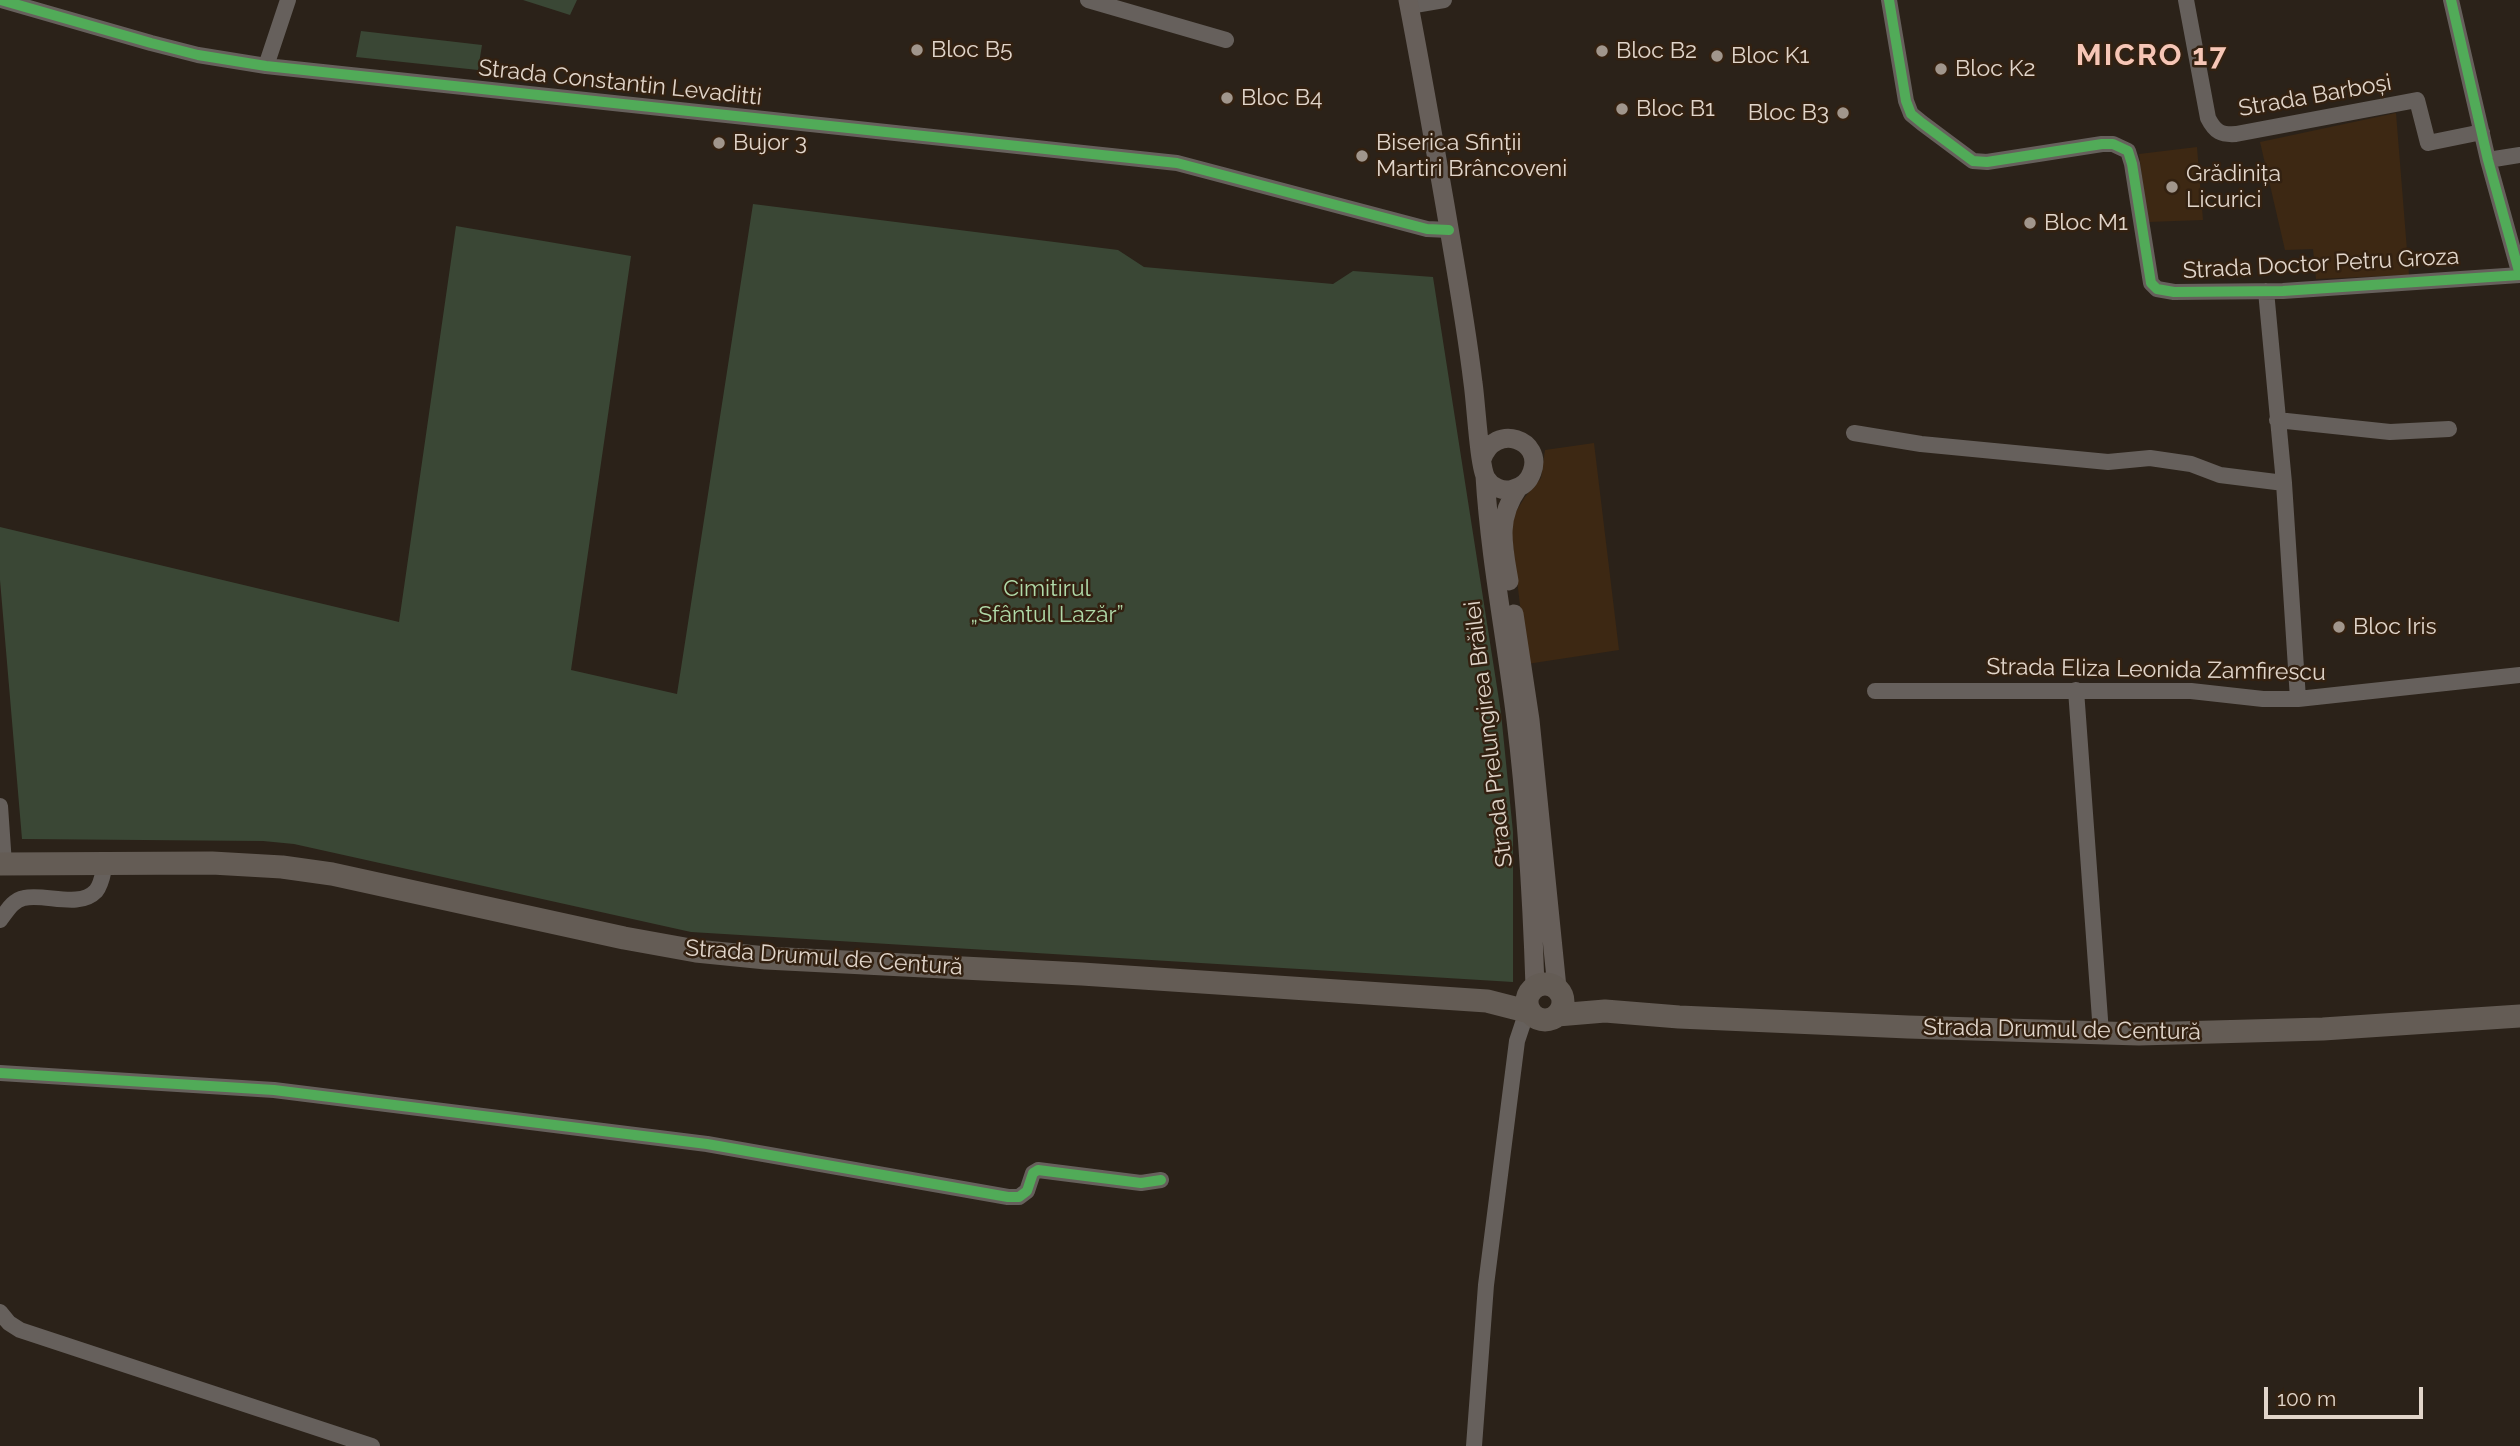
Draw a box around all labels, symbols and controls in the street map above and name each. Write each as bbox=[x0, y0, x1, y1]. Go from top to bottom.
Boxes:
place label: Bloc B5 bbox=[931, 36, 1013, 64]
place label: Bloc B2 bbox=[1616, 37, 1697, 65]
district label: MICRO 17 bbox=[2077, 38, 2227, 74]
marker: Bloc B5 bbox=[909, 42, 925, 58]
place label: Bloc K1 bbox=[1731, 42, 1809, 70]
marker: Bloc B2 bbox=[1594, 43, 1610, 59]
marker: Bloc K1 bbox=[1709, 48, 1725, 64]
street label: Strada Constantin Levaditti bbox=[477, 54, 763, 112]
place label: Bloc K2 bbox=[1955, 55, 2036, 83]
marker: Bloc K2 bbox=[1933, 61, 1949, 77]
street label: Strada Barboși bbox=[2236, 69, 2394, 123]
place label: Bloc B4 bbox=[1241, 84, 1323, 112]
marker: Bloc B4 bbox=[1219, 90, 1235, 106]
place label: Bloc B1 bbox=[1636, 95, 1715, 123]
place label: Bloc B3 bbox=[1748, 99, 1829, 127]
marker: Bloc B1 bbox=[1614, 101, 1630, 117]
marker: Bloc B3 bbox=[1835, 105, 1851, 121]
place label: Bujor 3 bbox=[733, 129, 807, 157]
place label: Biserica Sfinții Martiri Brâncoveni bbox=[1376, 129, 1567, 183]
marker: Bujor 3 bbox=[711, 135, 727, 151]
marker: Biserica Sfinții Martiri Brâncoveni bbox=[1354, 148, 1370, 164]
place label: Grădinița Licurici bbox=[2186, 160, 2281, 214]
marker: Grădinița Licurici bbox=[2164, 179, 2180, 195]
place label: Bloc M1 bbox=[2044, 209, 2128, 237]
marker: Bloc M1 bbox=[2022, 215, 2038, 231]
street label: Strada Doctor Petru Groza bbox=[2182, 243, 2460, 285]
park label: Cimitirul „Sfântul Lazăr” bbox=[970, 575, 1124, 629]
street label: Strada Prelungirea Brăilei bbox=[1459, 599, 1519, 869]
place label: Bloc Iris bbox=[2353, 613, 2437, 641]
marker: Bloc Iris bbox=[2331, 619, 2347, 635]
street label: Strada Eliza Leonida Zamfirescu bbox=[1986, 653, 2326, 687]
street label: Strada Drumul de Centură bbox=[684, 935, 964, 981]
street label: Strada Drumul de Centură bbox=[1923, 1014, 2201, 1046]
scale bar bbox=[2268, 1372, 2427, 1416]
text: 100 m bbox=[2277, 1386, 2336, 1411]

